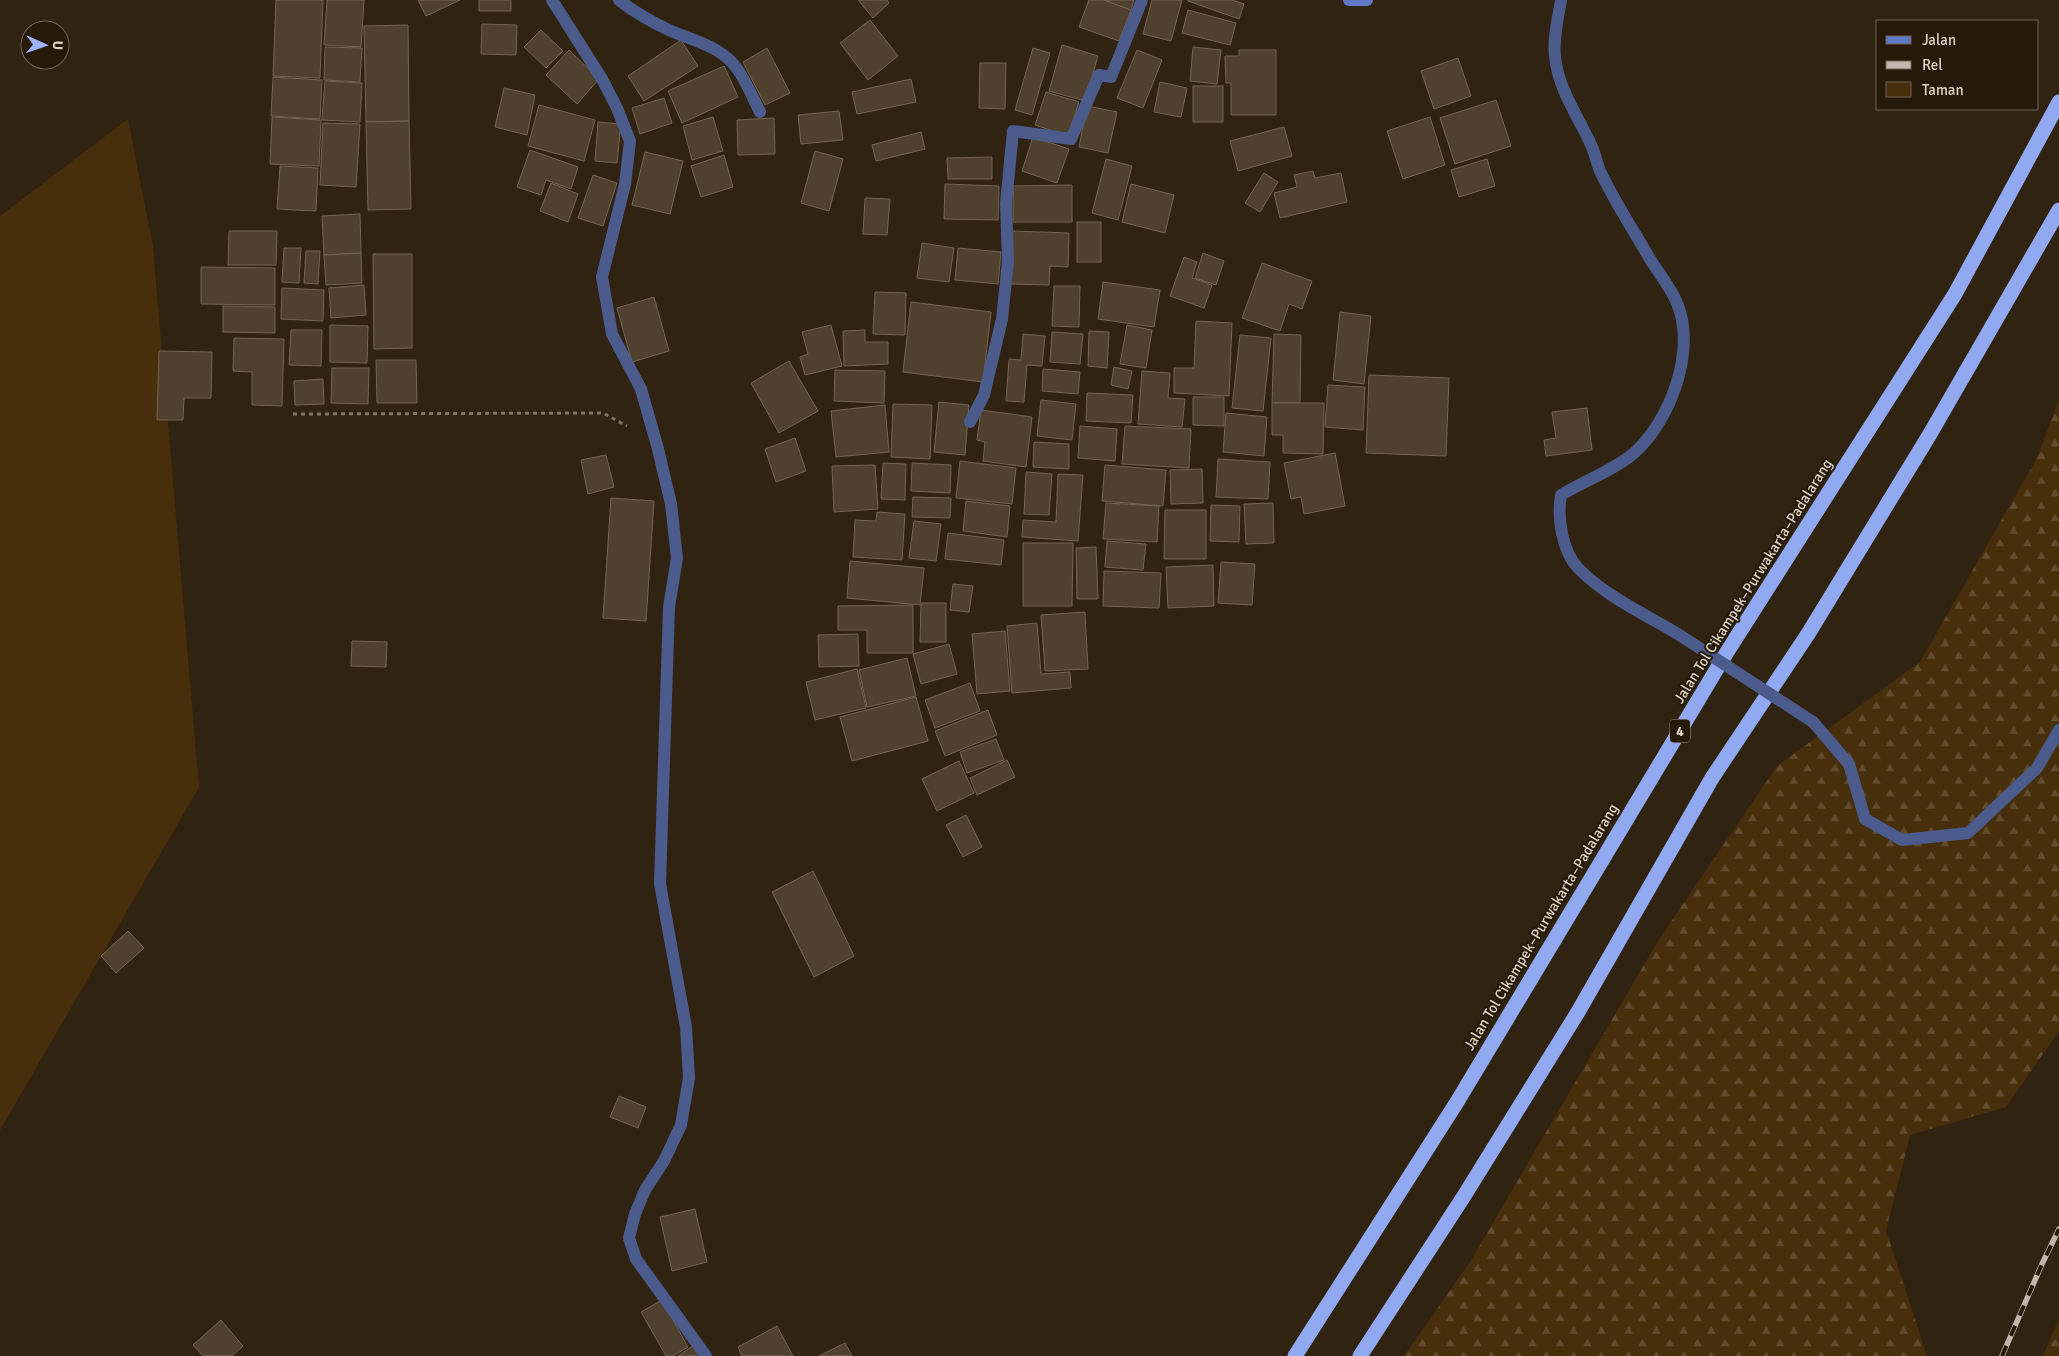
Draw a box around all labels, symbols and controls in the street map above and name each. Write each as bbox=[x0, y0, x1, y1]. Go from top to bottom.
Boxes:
north arrow bbox=[20, 20, 70, 70]
legend bbox=[1876, 20, 2039, 110]
text: Jalan bbox=[1922, 31, 1956, 49]
text: U bbox=[49, 40, 66, 50]
text: Rel bbox=[1922, 56, 1943, 74]
text: Taman bbox=[1922, 81, 1964, 99]
street label: Jalan Tol Cikampek–Purwakarta–Padalarang bbox=[1670, 455, 1836, 707]
road number: 4 bbox=[1670, 719, 1690, 742]
street label: Jalan Tol Cikampek–Purwakarta–Padalarang bbox=[1460, 800, 1622, 1054]

